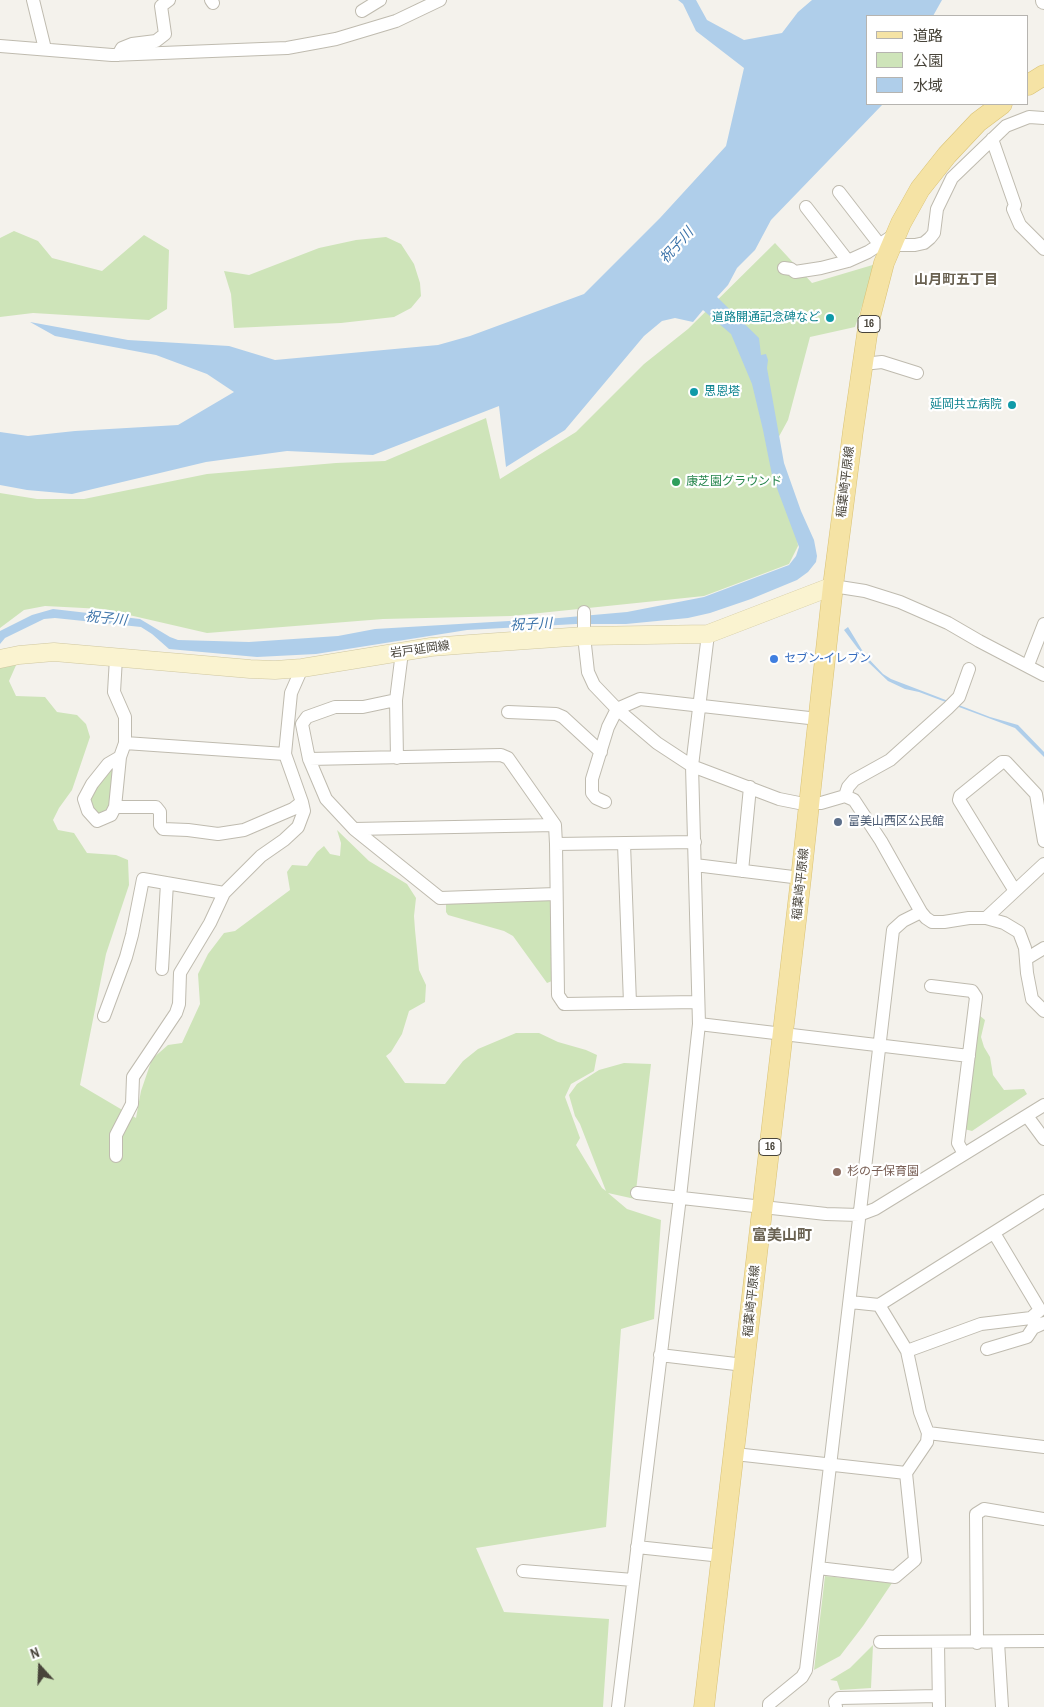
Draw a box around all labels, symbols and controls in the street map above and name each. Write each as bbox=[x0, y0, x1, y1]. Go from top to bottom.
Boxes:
legend bbox=[866, 15, 1029, 105]
text: 道路 bbox=[913, 25, 943, 46]
text: 公園 bbox=[913, 50, 943, 71]
text: 水域 bbox=[913, 75, 943, 96]
water label: 祝子川 bbox=[657, 225, 697, 267]
district label: 山月町五丁目 bbox=[914, 272, 998, 288]
place label: 道路開通記念碑など bbox=[712, 311, 820, 325]
marker: 道路開通記念碑など bbox=[824, 312, 836, 324]
road number: 16 bbox=[858, 316, 880, 332]
place label: 思恩塔 bbox=[704, 385, 740, 399]
marker: 思恩塔 bbox=[688, 386, 700, 398]
place label: 延岡共立病院 bbox=[930, 398, 1002, 412]
marker: 延岡共立病院 bbox=[1006, 399, 1018, 411]
street label: 稲葉崎平原線 bbox=[834, 445, 858, 519]
place label: 康芝園グラウンド bbox=[686, 475, 782, 489]
marker: 康芝園グラウンド bbox=[670, 476, 682, 488]
water label: 祝子川 bbox=[84, 608, 128, 630]
water label: 祝子川 bbox=[510, 616, 552, 634]
street label: 岩戸延岡線 bbox=[389, 639, 451, 661]
place label: セブン-イレブン bbox=[784, 652, 871, 666]
marker: セブン-イレブン bbox=[768, 653, 780, 665]
place label: 富美山西区公民館 bbox=[848, 815, 944, 829]
marker: 富美山西区公民館 bbox=[832, 816, 844, 828]
street label: 稲葉崎平原線 bbox=[790, 847, 812, 921]
road number: 16 bbox=[759, 1138, 781, 1156]
place label: 杉の子保育園 bbox=[847, 1165, 919, 1179]
marker: 杉の子保育園 bbox=[831, 1166, 843, 1178]
district label: 富美山町 bbox=[752, 1227, 812, 1245]
street label: 稲葉崎平原線 bbox=[741, 1264, 763, 1338]
north arrow bbox=[15, 1642, 65, 1692]
text: N bbox=[28, 1643, 42, 1663]

